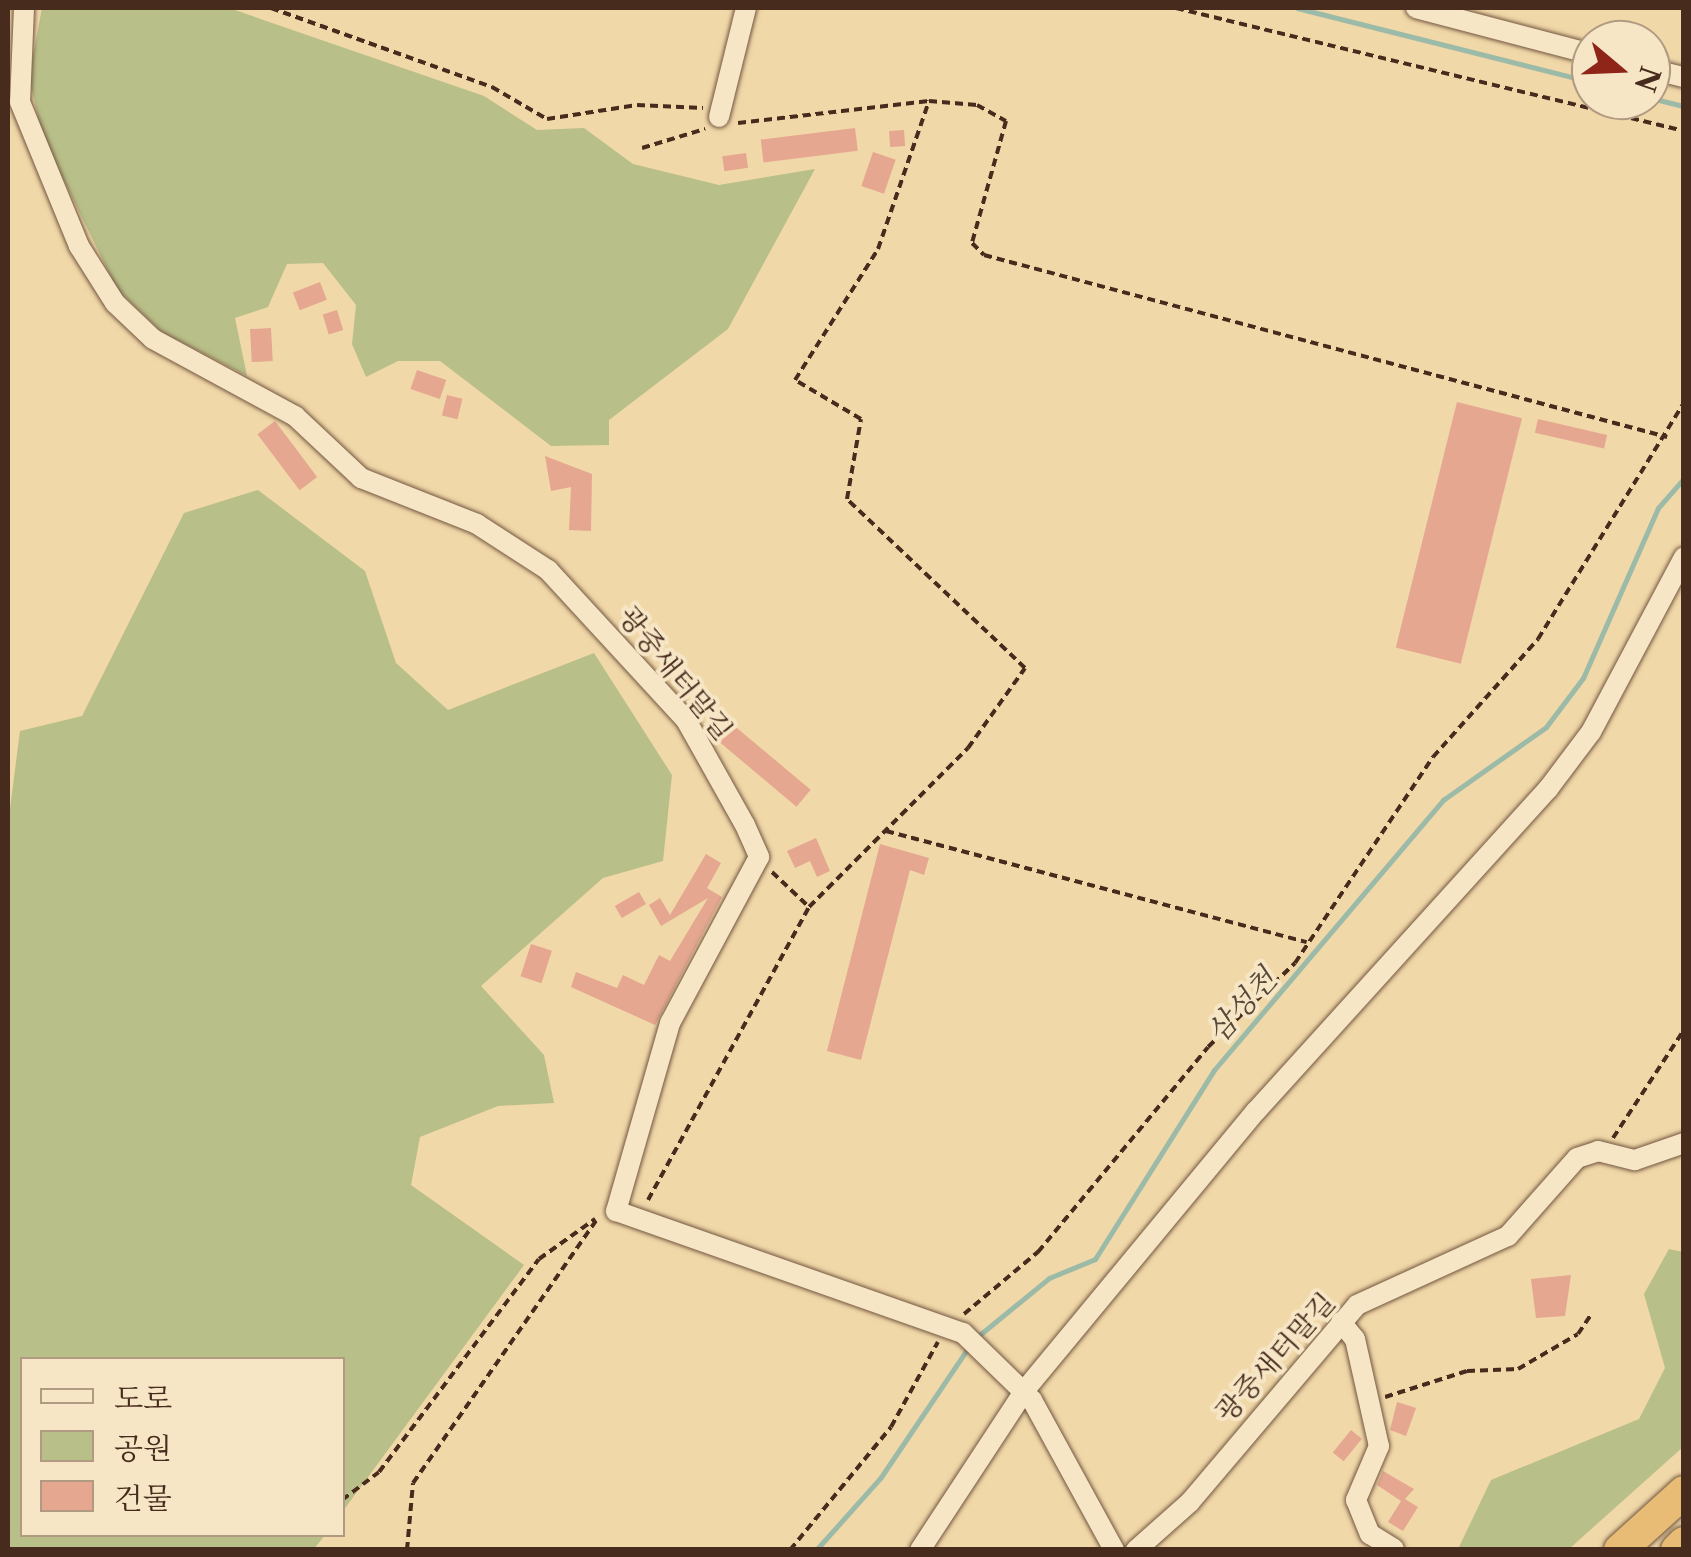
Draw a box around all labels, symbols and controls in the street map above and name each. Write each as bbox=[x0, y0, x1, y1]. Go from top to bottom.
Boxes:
north arrow bbox=[1571, 20, 1671, 120]
text: N bbox=[1627, 62, 1668, 96]
street label: 광중새터말길 bbox=[612, 599, 740, 747]
water label: 삼성천 bbox=[1200, 962, 1284, 1050]
street label: 광중새터말길 bbox=[1208, 1285, 1342, 1429]
legend bbox=[20, 1357, 345, 1537]
text: 도로 bbox=[114, 1380, 172, 1417]
text: 공원 bbox=[114, 1430, 172, 1467]
text: 건물 bbox=[114, 1480, 172, 1517]

